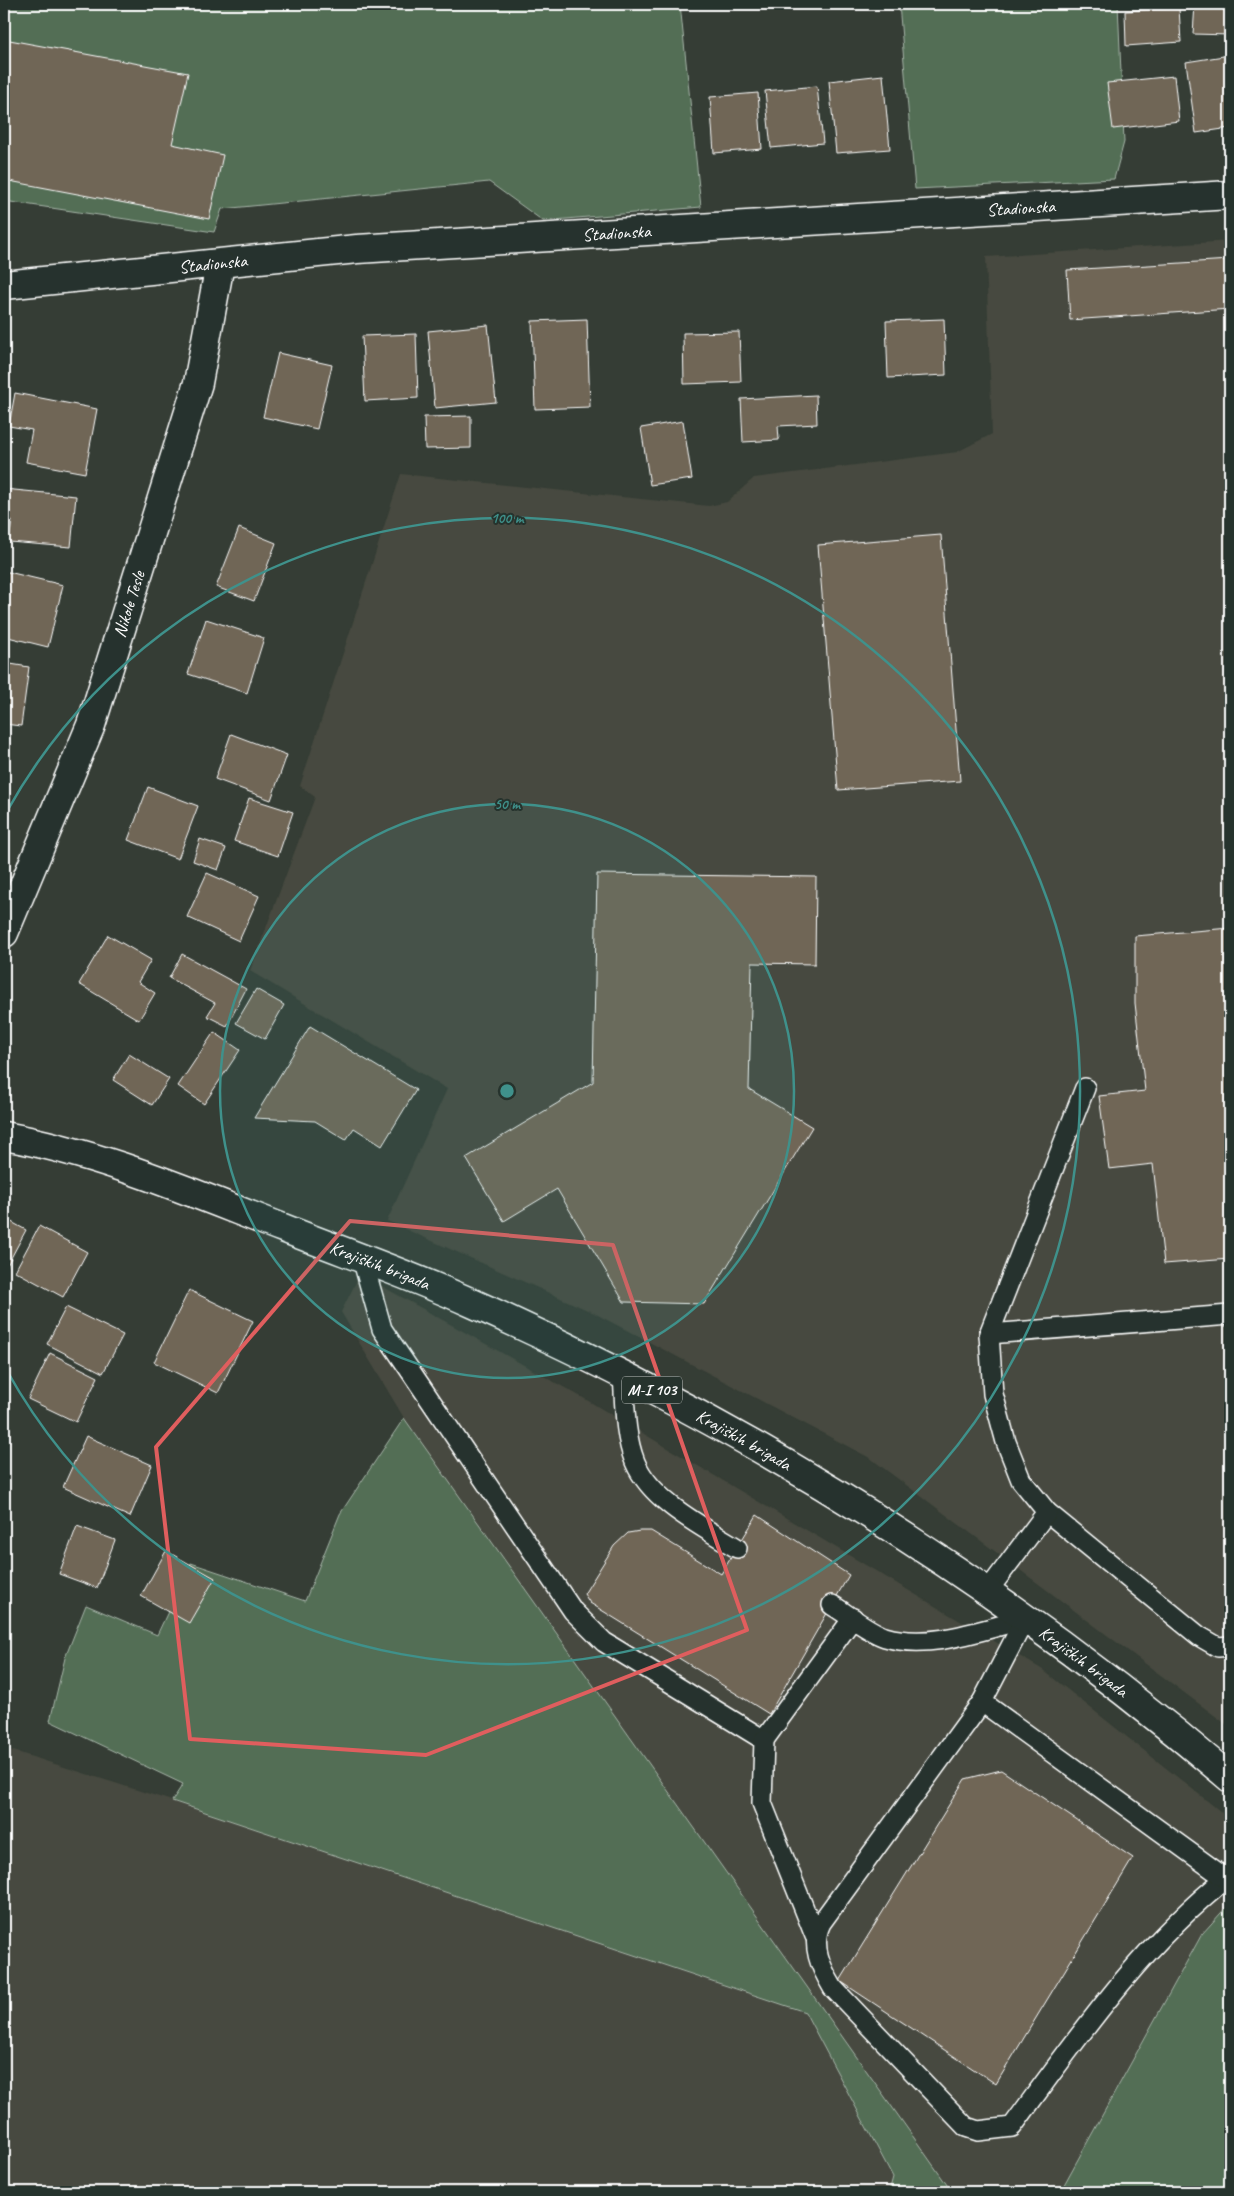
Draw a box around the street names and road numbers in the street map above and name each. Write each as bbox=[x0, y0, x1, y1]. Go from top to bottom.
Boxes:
street label: Stadionska bbox=[986, 195, 1057, 221]
street label: Stadionska bbox=[582, 220, 653, 246]
street label: Stadionska bbox=[178, 249, 249, 278]
street label: Nikole Tesle bbox=[108, 567, 150, 640]
street label: Krajiških brigada bbox=[327, 1236, 434, 1295]
road number: M-I 103 bbox=[622, 1376, 682, 1404]
street label: Krajiških brigada bbox=[692, 1404, 796, 1476]
street label: Krajiških brigada bbox=[1035, 1621, 1133, 1703]

